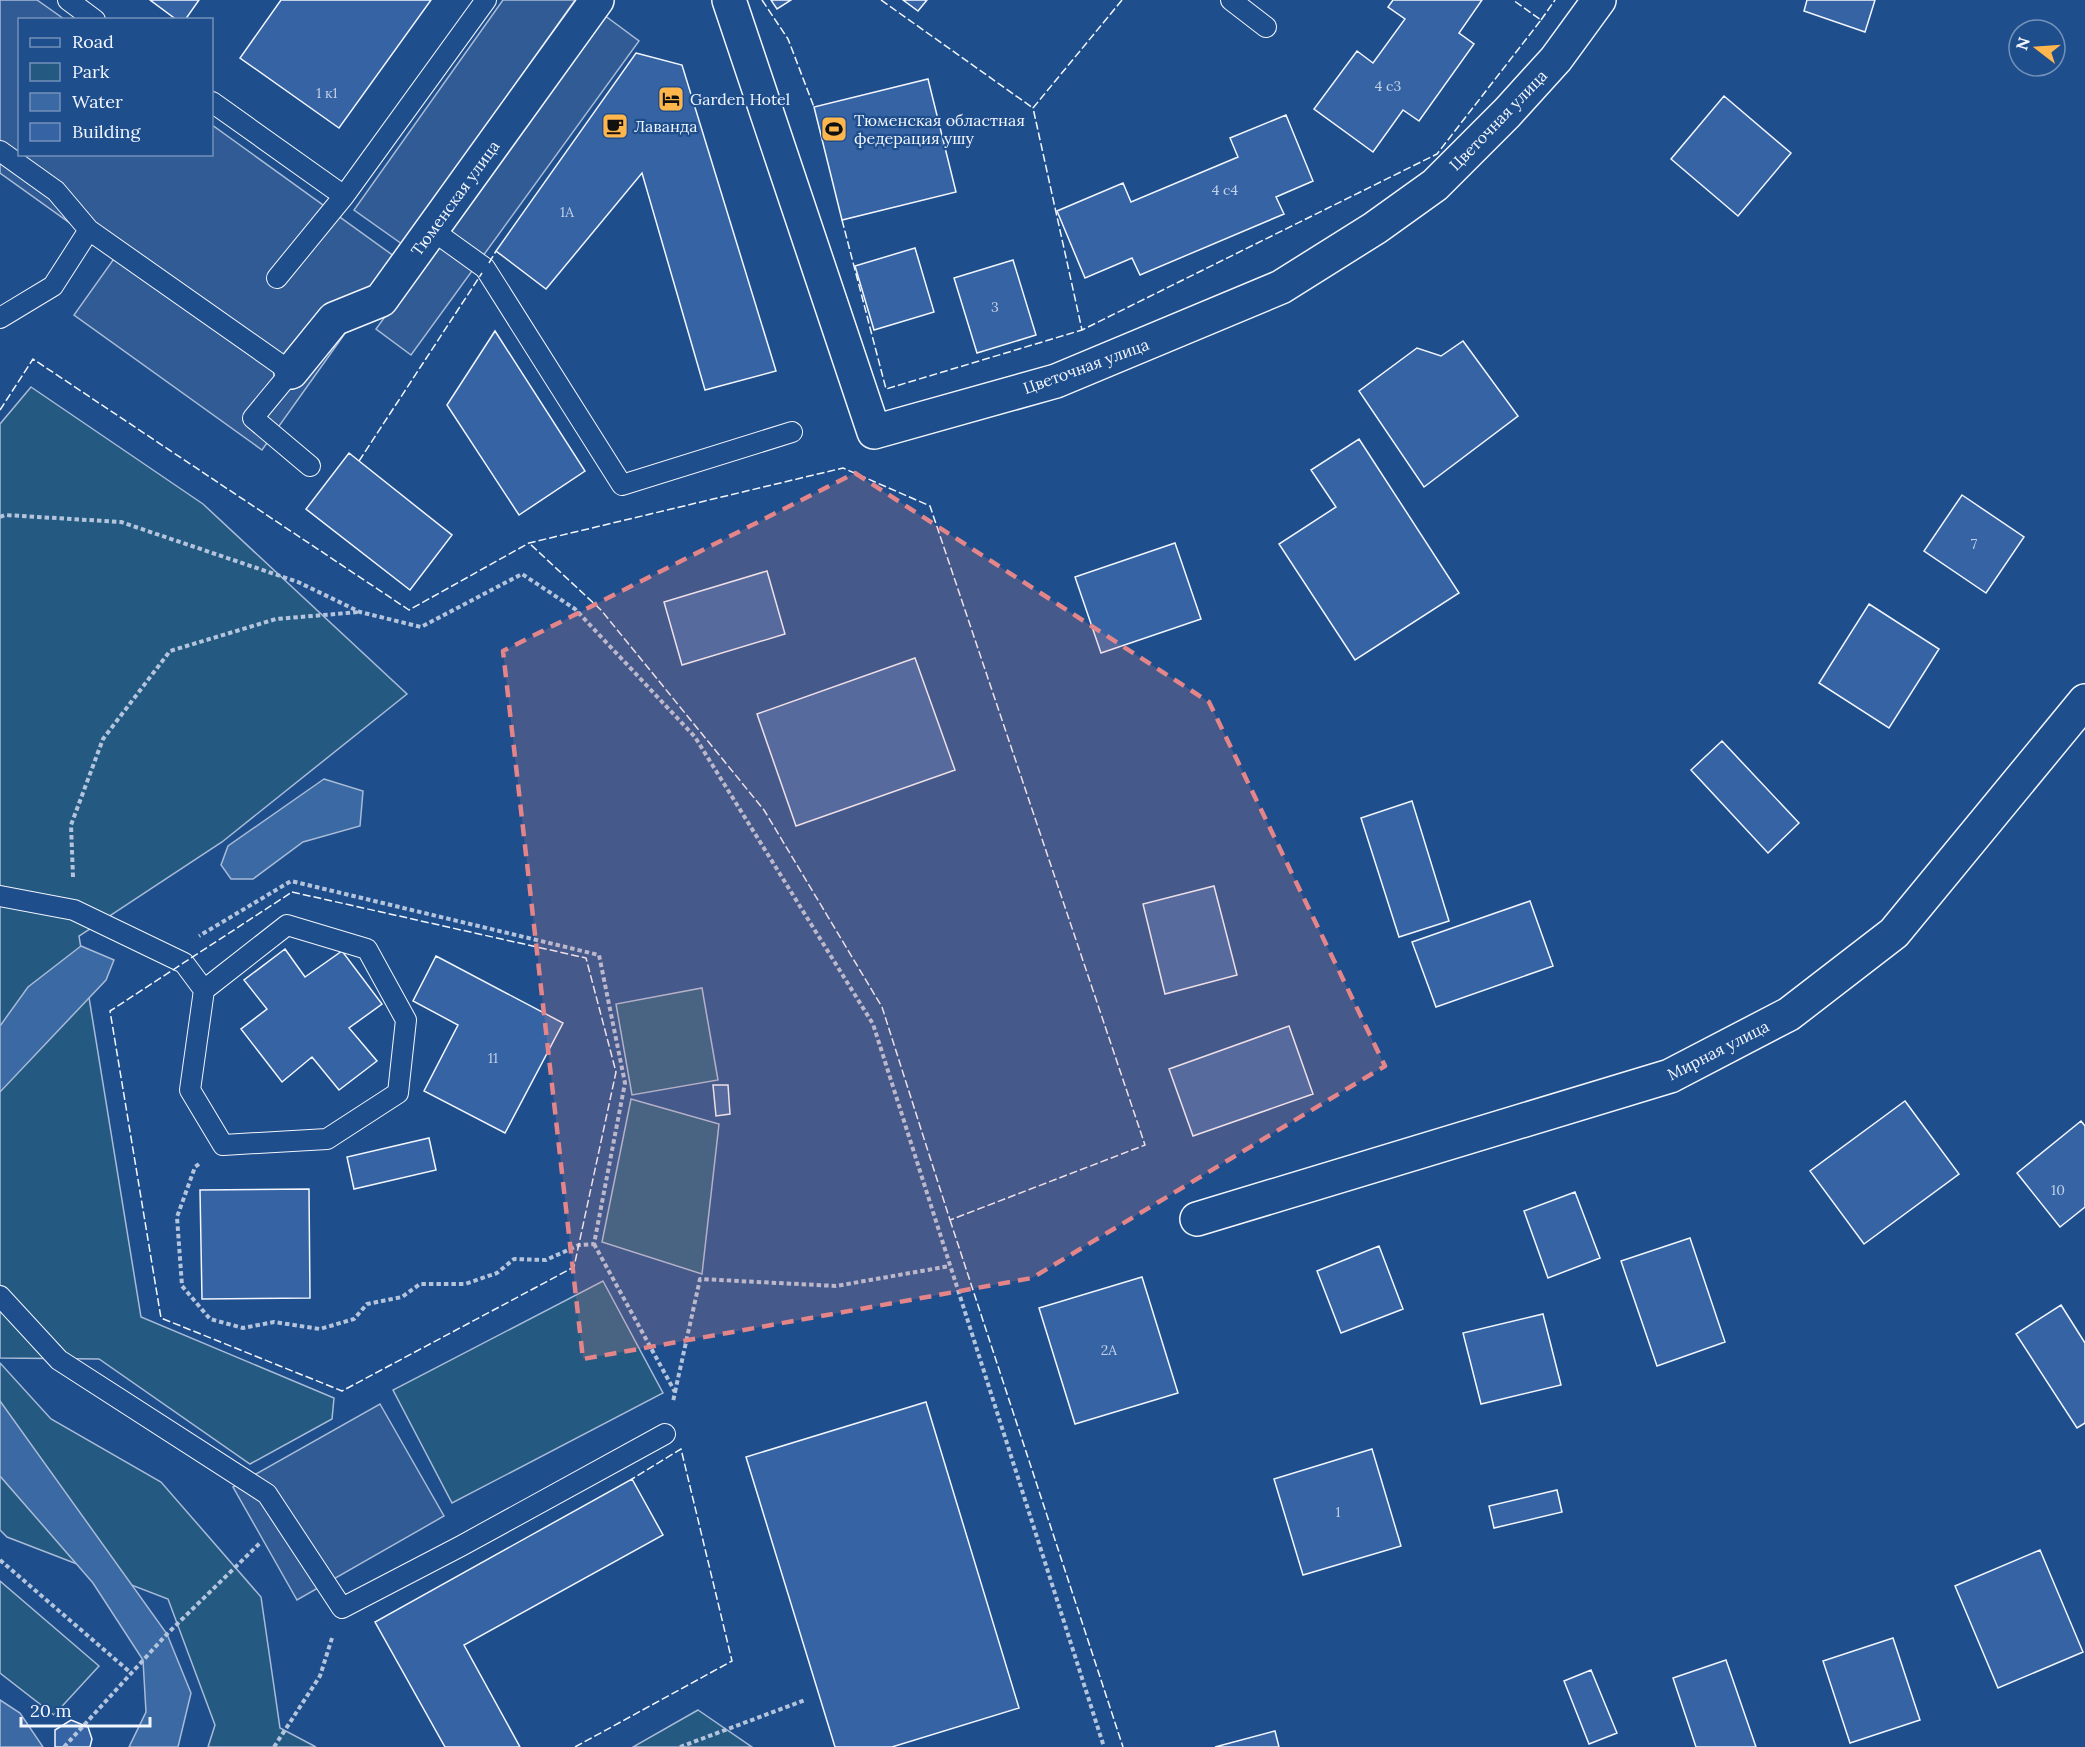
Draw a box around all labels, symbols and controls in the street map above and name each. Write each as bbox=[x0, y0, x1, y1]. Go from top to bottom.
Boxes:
legend bbox=[18, 18, 213, 156]
north arrow bbox=[2007, 18, 2067, 78]
text: Road bbox=[72, 30, 114, 53]
text: N bbox=[2011, 35, 2034, 52]
text: Park bbox=[72, 60, 110, 83]
street label: Цветочная улица bbox=[1445, 65, 1551, 175]
house number: 4 c3 bbox=[1375, 77, 1401, 95]
house number: 1 к1 bbox=[316, 84, 338, 102]
hotel icon: Garden Hotel bbox=[656, 84, 686, 114]
place label: Garden Hotel bbox=[690, 89, 790, 109]
text: Water bbox=[72, 90, 123, 113]
place label: Тюменская областная федерация ушу bbox=[854, 110, 1025, 148]
cafe icon: Лаванда bbox=[600, 111, 630, 141]
sports icon: Тюменская областная федерация ушу bbox=[819, 114, 849, 144]
place label: Лаванда bbox=[634, 116, 698, 136]
text: Building bbox=[72, 120, 142, 143]
street label: Тюменская улица bbox=[406, 136, 504, 260]
house number: 4 с4 bbox=[1212, 181, 1239, 199]
house number: 1А bbox=[560, 203, 574, 221]
house number: 3 bbox=[991, 298, 999, 316]
street label: Цветочная улица bbox=[1020, 334, 1152, 398]
house number: 7 bbox=[1971, 535, 1978, 553]
street label: Мирная улица bbox=[1664, 1016, 1772, 1084]
house number: 11 bbox=[488, 1049, 498, 1067]
house number: 10 bbox=[2051, 1181, 2065, 1199]
house number: 2А bbox=[1101, 1341, 1117, 1359]
house number: 1 bbox=[1335, 1503, 1341, 1521]
scale bar bbox=[21, 1690, 150, 1728]
text: 20 m bbox=[30, 1699, 72, 1722]

